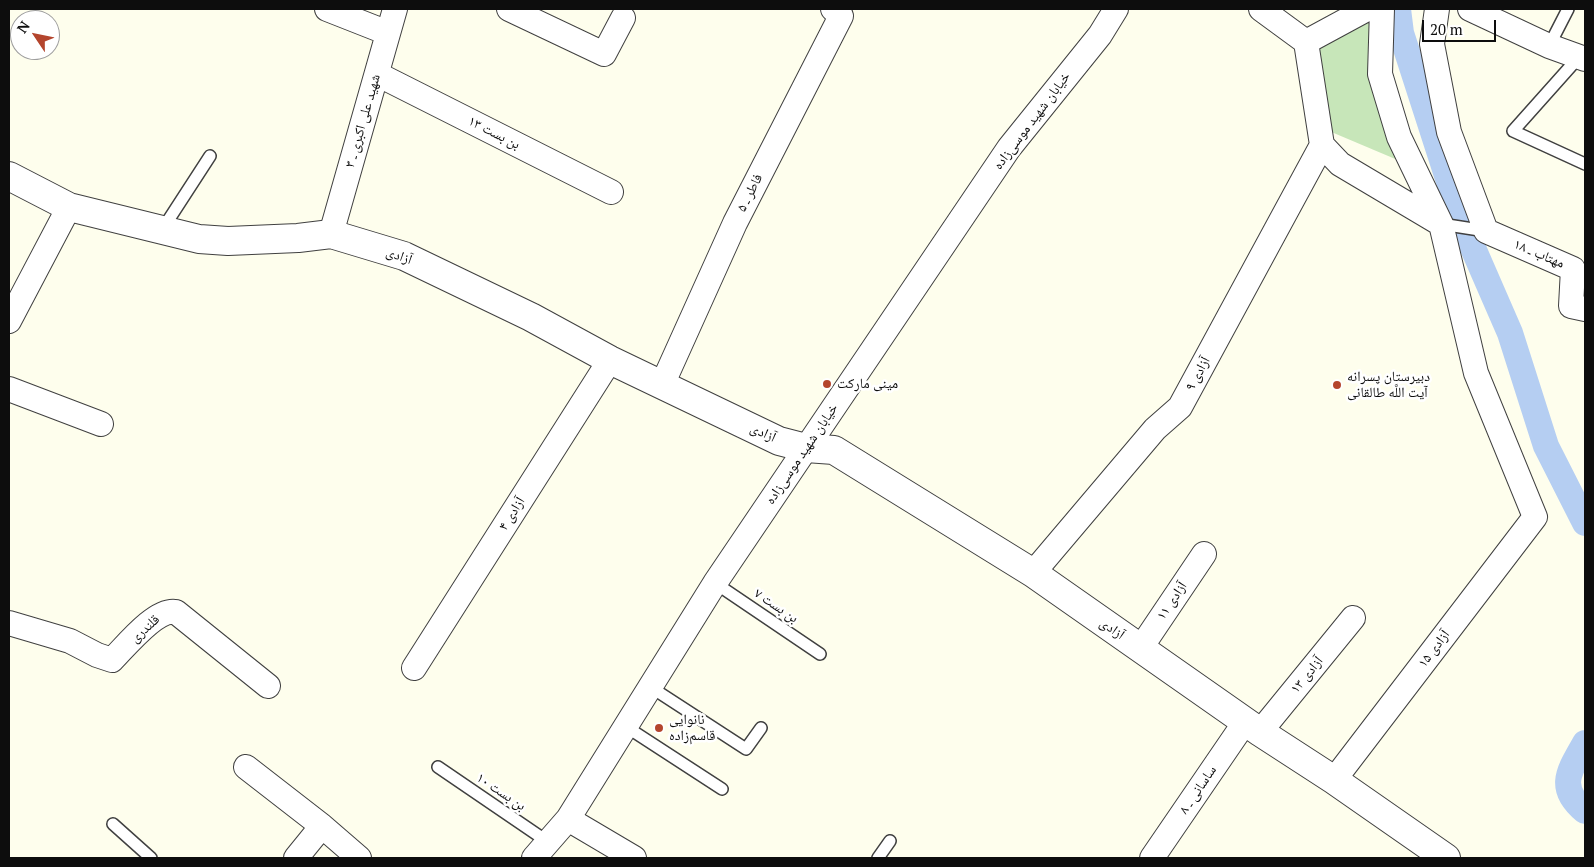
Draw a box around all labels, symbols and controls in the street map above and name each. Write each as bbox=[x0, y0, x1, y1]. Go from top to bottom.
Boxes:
north arrow bbox=[10, 10, 60, 60]
scale bar bbox=[1424, 10, 1498, 42]
text: N bbox=[12, 17, 34, 37]
text: 20 m bbox=[1430, 19, 1463, 39]
street label: خیابان شهید موسی‌زاده bbox=[990, 69, 1074, 173]
street label: شهید علی اکبری ـ ۳ bbox=[342, 72, 384, 170]
street label: بن بست ۱۳ bbox=[465, 113, 523, 153]
street label: فاطر ـ ۵ bbox=[733, 171, 767, 215]
street label: مهتاب ـ ۱۸ bbox=[1511, 236, 1567, 272]
street label: آزادی bbox=[384, 244, 414, 268]
street label: آزادی ۹ bbox=[1182, 354, 1214, 394]
place label: دبیرستان پسرانه آیت اللَّه طالقانی bbox=[1347, 369, 1430, 402]
place label: مینی مارکت bbox=[837, 376, 898, 392]
marker: مینی مارکت bbox=[821, 378, 833, 390]
marker: دبیرستان پسرانه آیت اللَّه طالقانی bbox=[1331, 379, 1343, 391]
street label: خیابان شهید موسی‌زاده bbox=[762, 400, 842, 508]
street label: آزادی bbox=[747, 420, 779, 446]
street label: آزادی ۴ bbox=[495, 494, 529, 534]
street label: آزادی ۱۱ bbox=[1153, 579, 1191, 623]
street label: بن بست ۷ bbox=[751, 585, 801, 627]
street label: قلندری bbox=[127, 611, 163, 647]
street label: آزادی bbox=[1096, 615, 1128, 643]
street label: آزادی ۱۵ bbox=[1415, 627, 1453, 671]
street label: آزادی ۱۳ bbox=[1287, 653, 1327, 697]
place label: نانوایی قاسم‌زاده bbox=[669, 712, 715, 744]
marker: نانوایی قاسم‌زاده bbox=[653, 722, 665, 734]
street label: ساسانی ـ ۸ bbox=[1176, 763, 1220, 817]
street label: بن بست ۱۰ bbox=[473, 769, 529, 815]

